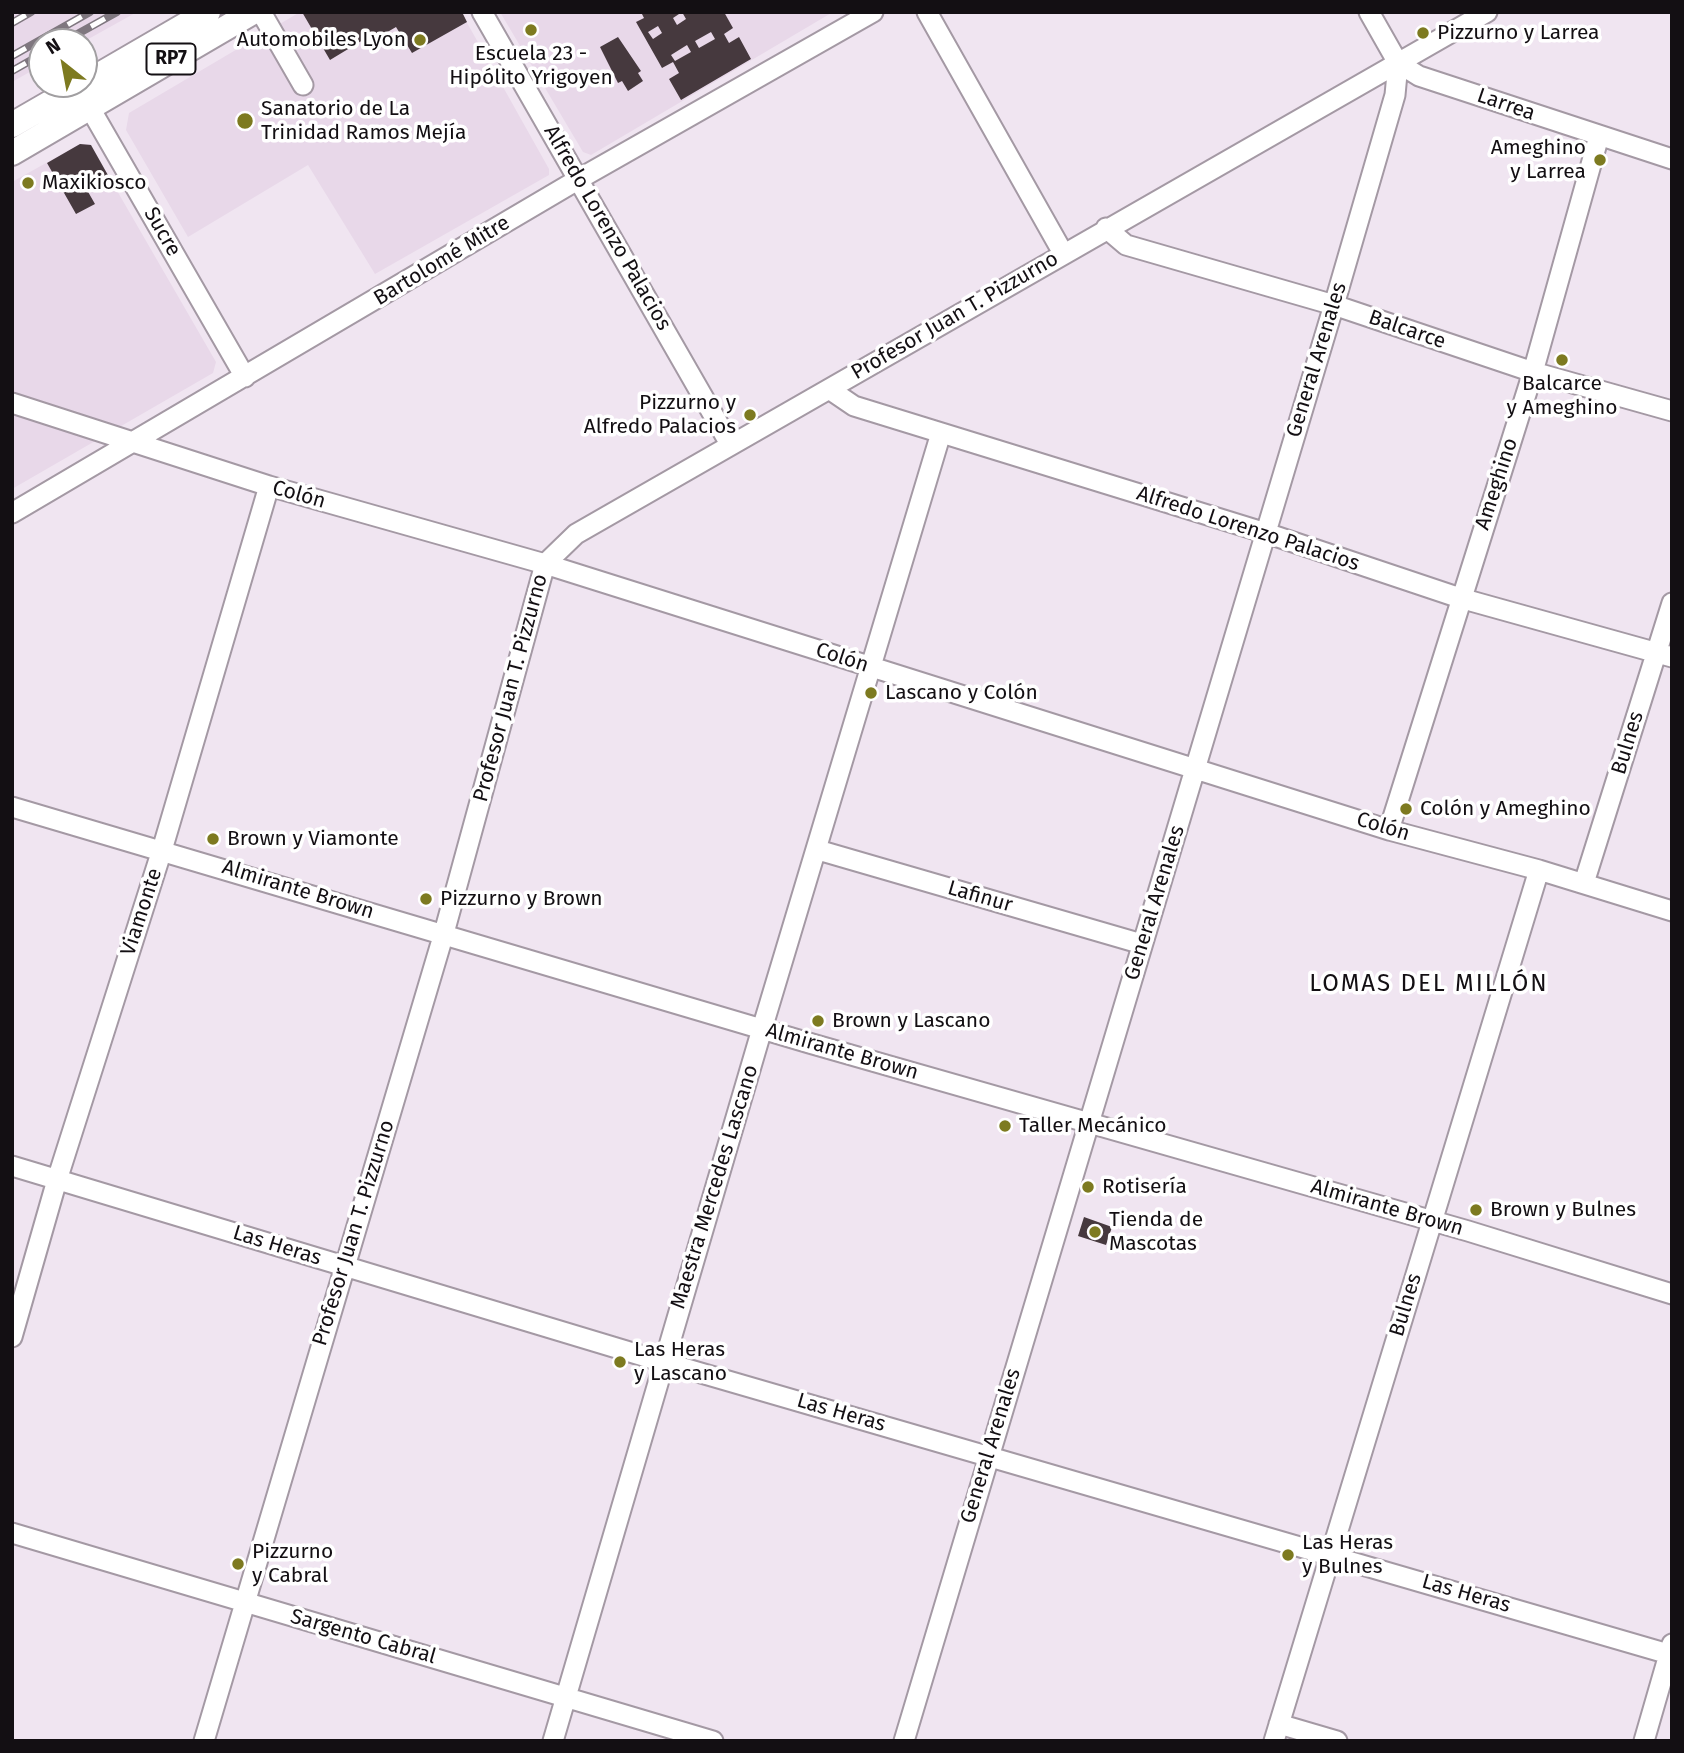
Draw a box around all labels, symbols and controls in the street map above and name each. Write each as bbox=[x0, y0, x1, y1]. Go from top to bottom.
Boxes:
place label: Pizzurno y Larrea bbox=[1437, 20, 1600, 46]
marker: Escuela 23 - Hipólito Yrigoyen bbox=[523, 22, 539, 38]
marker: Pizzurno y Larrea bbox=[1415, 25, 1431, 41]
place label: Automobiles Lyon bbox=[237, 27, 406, 53]
north arrow bbox=[28, 28, 98, 98]
marker: Automobiles Lyon bbox=[412, 32, 428, 48]
text: N bbox=[42, 33, 64, 59]
place label: Escuela 23 - Hipólito Yrigoyen bbox=[449, 41, 613, 91]
road number: RP7 bbox=[146, 44, 196, 74]
street label: Larrea bbox=[1474, 83, 1538, 127]
place label: Sanatorio de La Trinidad Ramos Mejía bbox=[261, 96, 466, 146]
marker: Sanatorio de La Trinidad Ramos Mejía bbox=[235, 111, 255, 131]
street label: Alfredo Lorenzo Palacios bbox=[538, 121, 676, 335]
place label: Ameghino y Larrea bbox=[1491, 135, 1586, 185]
marker: Ameghino y Larrea bbox=[1592, 152, 1608, 168]
place label: Maxikiosco bbox=[42, 170, 146, 196]
marker: Maxikiosco bbox=[20, 175, 36, 191]
street label: Sucre bbox=[138, 203, 186, 261]
street label: Bartolomé Mitre bbox=[370, 211, 514, 311]
street label: Profesor Juan T. Pizzurno bbox=[847, 246, 1063, 386]
street label: General Arenales bbox=[1281, 280, 1353, 440]
street label: Balcarce bbox=[1365, 305, 1449, 355]
marker: Balcarce y Ameghino bbox=[1554, 352, 1570, 368]
place label: Balcarce y Ameghino bbox=[1506, 371, 1618, 421]
place label: Pizzurno y Alfredo Palacios bbox=[584, 390, 736, 440]
marker: Pizzurno y Alfredo Palacios bbox=[742, 407, 758, 423]
street label: Ameghino bbox=[1470, 435, 1524, 533]
street label: Colón bbox=[269, 475, 329, 515]
street label: Alfredo Lorenzo Palacios bbox=[1134, 481, 1362, 577]
street label: Profesor Juan T. Pizzurno bbox=[468, 571, 554, 805]
street label: Colón bbox=[812, 638, 872, 678]
place label: Lascano y Colón bbox=[885, 680, 1038, 706]
marker: Lascano y Colón bbox=[863, 685, 879, 701]
street label: Bulnes bbox=[1606, 708, 1650, 778]
place label: Colón y Ameghino bbox=[1420, 796, 1591, 822]
marker: Colón y Ameghino bbox=[1398, 801, 1414, 817]
street label: Colón bbox=[1353, 807, 1413, 847]
street label: General Arenales bbox=[1119, 823, 1191, 983]
place label: Brown y Viamonte bbox=[227, 826, 399, 852]
marker: Brown y Viamonte bbox=[205, 831, 221, 847]
street label: Almirante Brown bbox=[219, 855, 377, 925]
street label: Viamonte bbox=[116, 865, 168, 959]
street label: Lafinur bbox=[945, 876, 1015, 918]
place label: Pizzurno y Brown bbox=[440, 886, 602, 912]
marker: Pizzurno y Brown bbox=[418, 891, 434, 907]
district label: LOMAS DEL MILLÓN bbox=[1311, 970, 1547, 998]
place label: Brown y Lascano bbox=[832, 1008, 990, 1034]
marker: Brown y Lascano bbox=[810, 1013, 826, 1029]
street label: Almirante Brown bbox=[763, 1018, 921, 1086]
street label: Maestra Mercedes Lascano bbox=[666, 1062, 764, 1312]
place label: Taller Mecánico bbox=[1019, 1113, 1166, 1139]
street label: Profesor Juan T. Pizzurno bbox=[308, 1117, 400, 1349]
marker: Taller Mecánico bbox=[997, 1118, 1013, 1134]
place label: Rotisería bbox=[1102, 1174, 1187, 1200]
street label: Almirante Brown bbox=[1308, 1174, 1466, 1242]
marker: Rotisería bbox=[1080, 1179, 1096, 1195]
place label: Brown y Bulnes bbox=[1490, 1197, 1636, 1223]
marker: Brown y Bulnes bbox=[1468, 1202, 1484, 1218]
place label: Tienda de Mascotas bbox=[1109, 1207, 1203, 1257]
street label: Las Heras bbox=[230, 1221, 324, 1271]
marker: Tienda de Mascotas bbox=[1087, 1224, 1103, 1240]
street label: Bulnes bbox=[1384, 1270, 1428, 1340]
place label: Las Heras y Lascano bbox=[634, 1337, 727, 1387]
marker: Las Heras y Lascano bbox=[612, 1354, 628, 1370]
street label: General Arenales bbox=[955, 1366, 1027, 1526]
street label: Las Heras bbox=[794, 1388, 888, 1438]
place label: Las Heras y Bulnes bbox=[1302, 1530, 1393, 1580]
place label: Pizzurno y Cabral bbox=[252, 1539, 333, 1589]
marker: Las Heras y Bulnes bbox=[1280, 1547, 1296, 1563]
marker: Pizzurno y Cabral bbox=[230, 1556, 246, 1572]
street label: Las Heras bbox=[1419, 1569, 1513, 1619]
street label: Sargento Cabral bbox=[287, 1604, 439, 1670]

